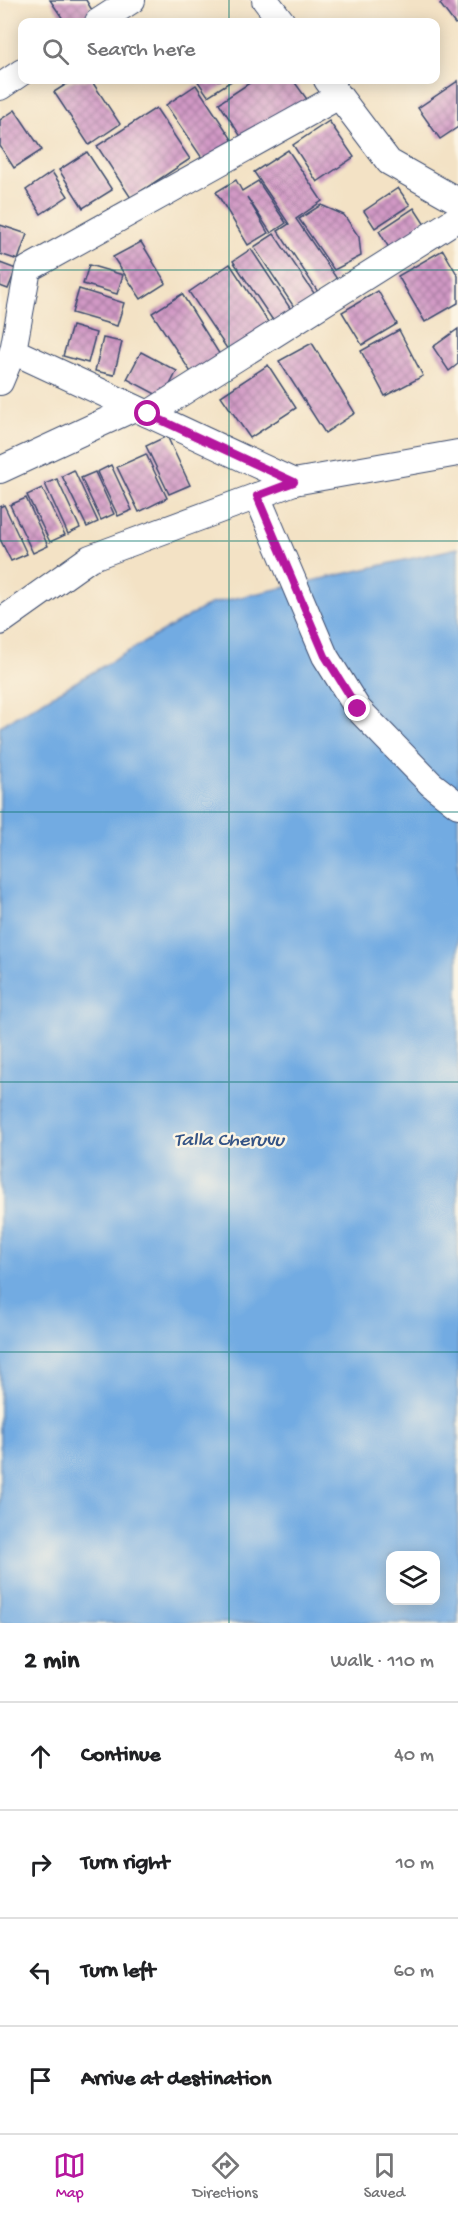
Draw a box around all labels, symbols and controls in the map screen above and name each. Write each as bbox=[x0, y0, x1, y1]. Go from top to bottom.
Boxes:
search box bbox=[18, 18, 440, 84]
icon: search bbox=[39, 35, 72, 68]
text: Search here bbox=[87, 38, 195, 64]
route start bbox=[134, 400, 160, 426]
route end bbox=[344, 695, 370, 721]
water label: Talla Cheruvu bbox=[174, 1130, 286, 1153]
map controls bbox=[386, 1551, 440, 1605]
button: layers bbox=[386, 1551, 440, 1605]
text: 2 min bbox=[24, 1647, 79, 1678]
text: Walk · 110 m bbox=[330, 1651, 434, 1674]
icon: ahead bbox=[24, 1740, 57, 1773]
text: Continue bbox=[81, 1743, 161, 1769]
text: 40 m bbox=[394, 1745, 434, 1768]
icon: right bbox=[24, 1848, 57, 1881]
text: Turn right bbox=[81, 1851, 169, 1877]
text: 10 m bbox=[396, 1853, 434, 1876]
icon: left bbox=[24, 1956, 57, 1989]
text: Turn left bbox=[81, 1959, 155, 1985]
text: 60 m bbox=[394, 1961, 434, 1984]
icon: arrive bbox=[24, 2064, 57, 2097]
text: Arrive at destination bbox=[81, 2067, 271, 2093]
tab: Map bbox=[53, 2149, 86, 2204]
tab: Directions bbox=[192, 2149, 258, 2204]
tab: Saved bbox=[364, 2149, 405, 2204]

